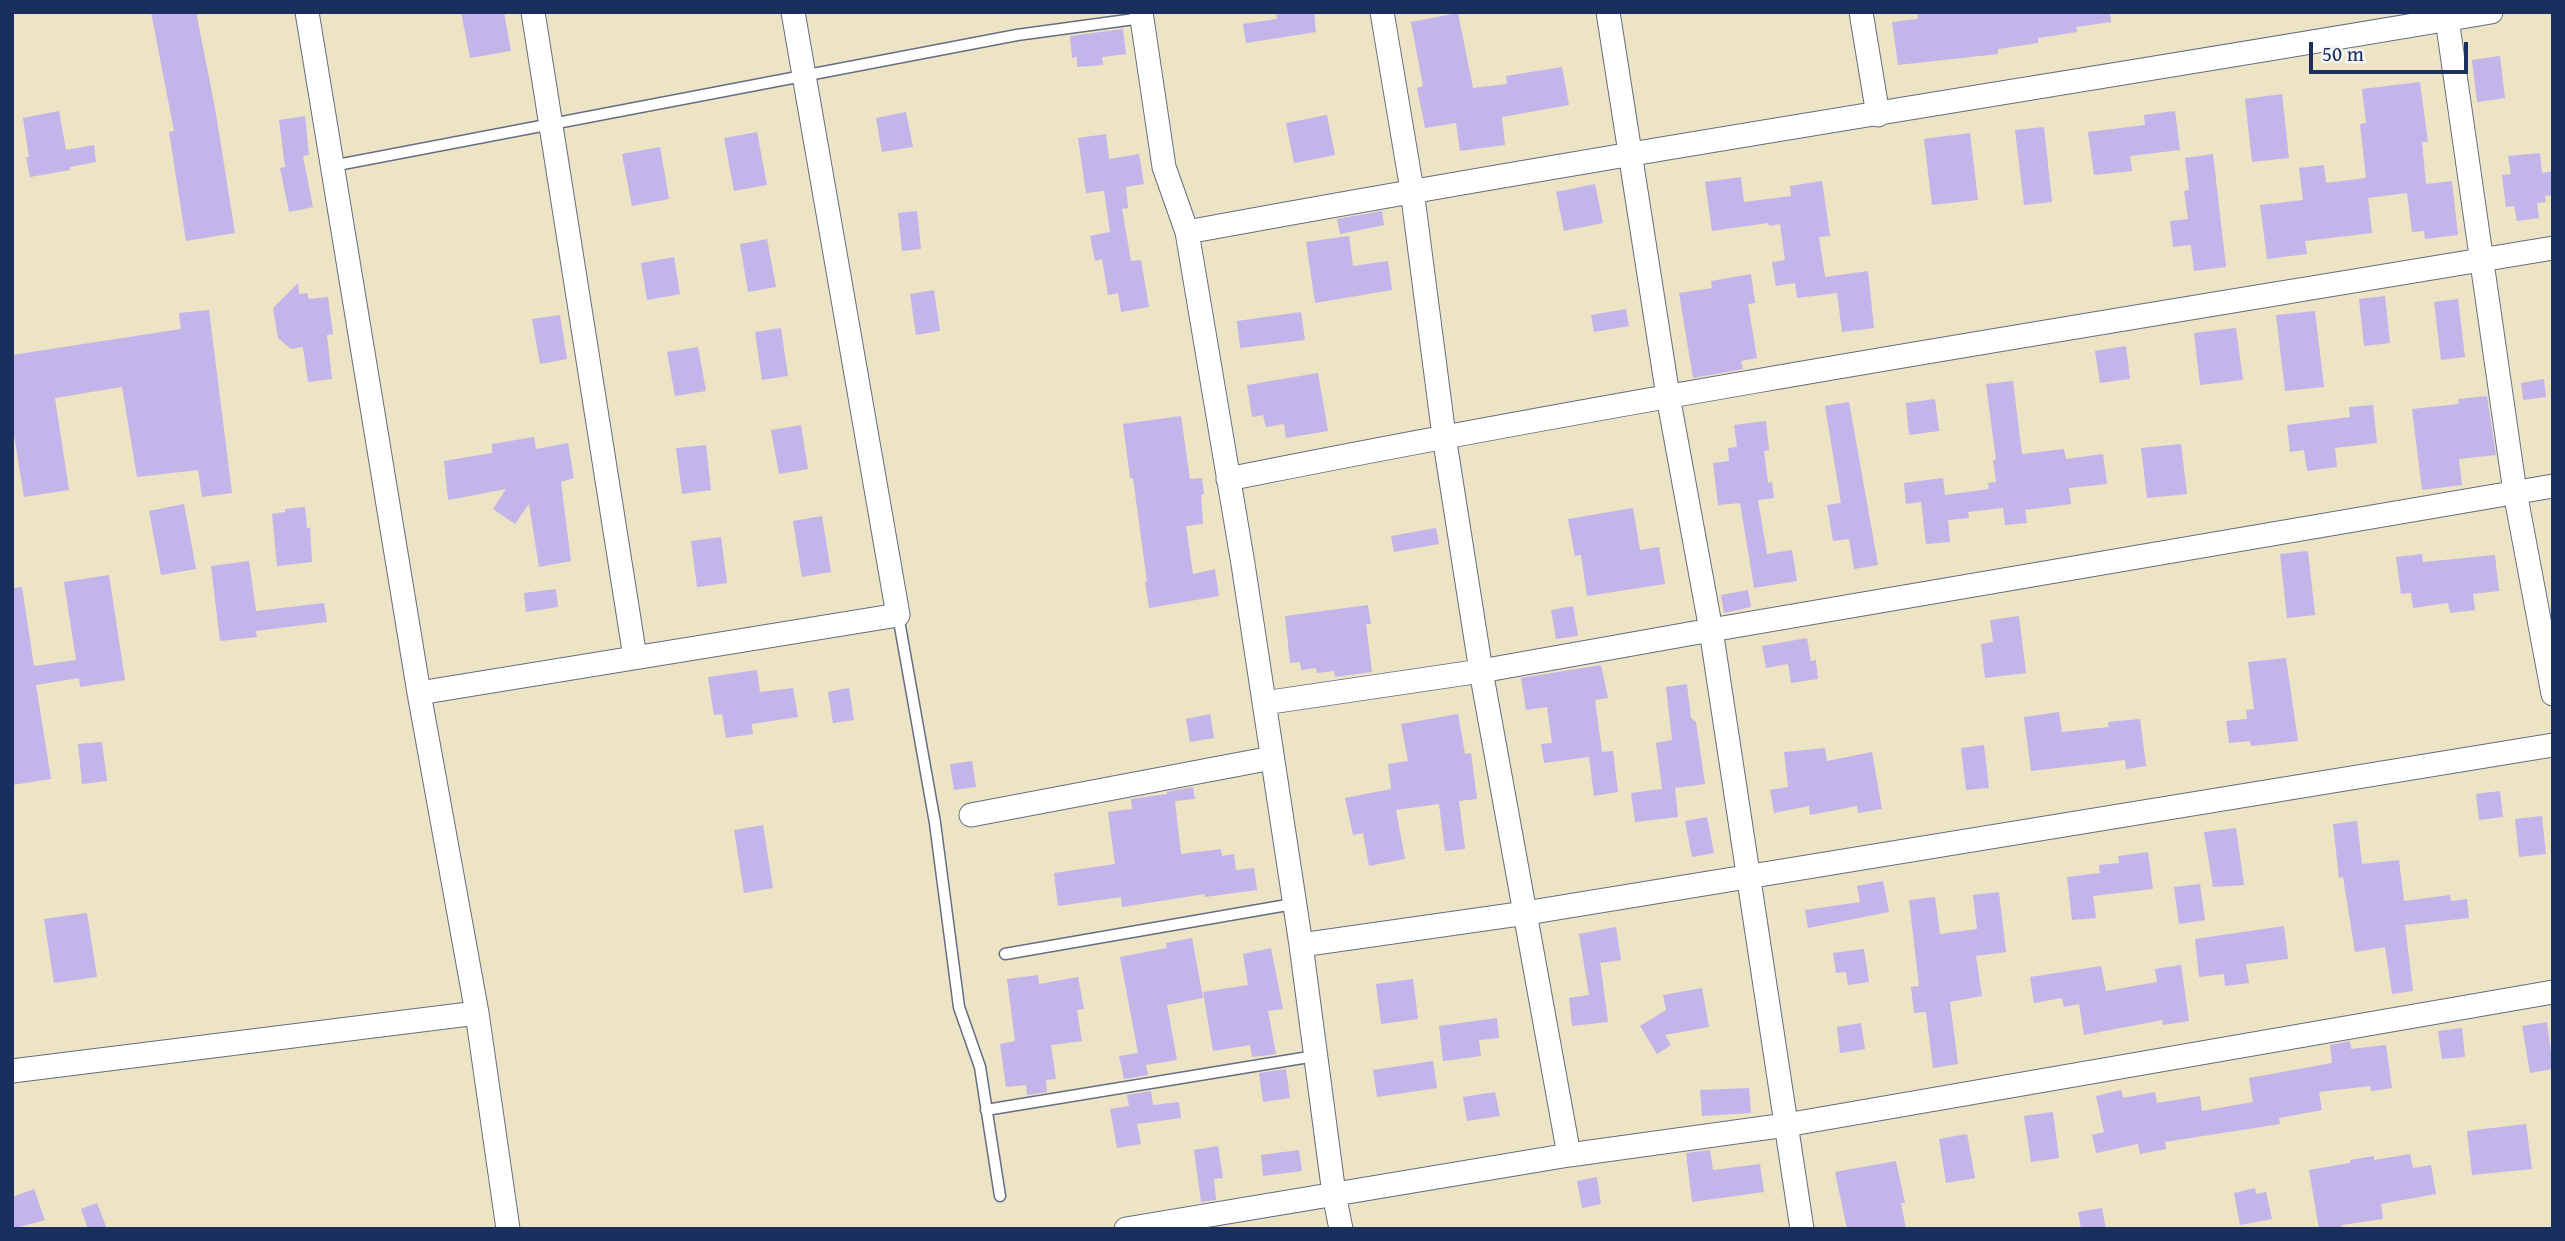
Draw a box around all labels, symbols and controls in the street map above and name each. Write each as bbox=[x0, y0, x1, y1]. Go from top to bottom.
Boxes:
scale bar bbox=[2313, 28, 2472, 72]
text: 50 m bbox=[2322, 38, 2364, 69]

